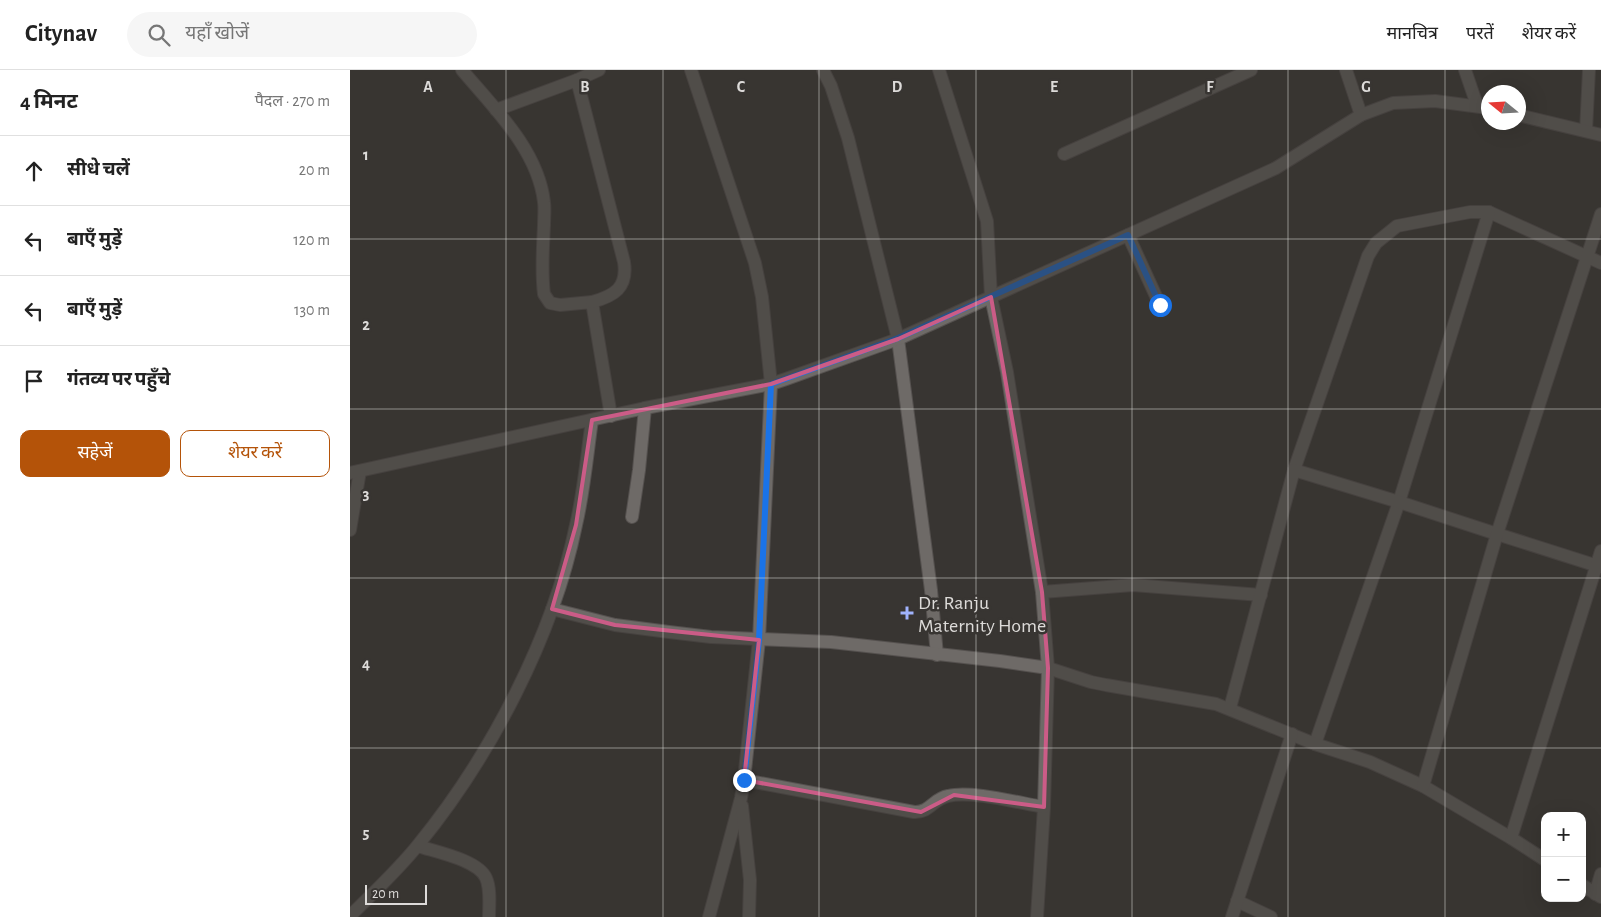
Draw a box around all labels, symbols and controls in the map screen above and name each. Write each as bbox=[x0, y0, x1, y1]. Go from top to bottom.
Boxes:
search box bbox=[127, 12, 477, 57]
icon: search bbox=[145, 21, 173, 49]
text: Citynav bbox=[25, 22, 97, 46]
text: यहाँ खोजें bbox=[185, 24, 249, 43]
text: मानचित्र bbox=[1386, 25, 1438, 43]
text: परतें bbox=[1466, 25, 1494, 43]
text: शेयर करें bbox=[1522, 25, 1576, 43]
text: A bbox=[423, 79, 433, 95]
text: B bbox=[580, 79, 590, 95]
text: C bbox=[737, 79, 746, 95]
text: D bbox=[892, 79, 903, 95]
text: E bbox=[1050, 79, 1058, 95]
text: F bbox=[1206, 79, 1214, 95]
text: G bbox=[1361, 79, 1371, 95]
north arrow bbox=[1481, 85, 1526, 130]
text: 4 मिनट bbox=[20, 91, 78, 112]
text: पैदल · 270 m bbox=[255, 93, 330, 109]
text: 1 bbox=[363, 147, 369, 163]
icon: ahead bbox=[20, 157, 48, 185]
text: सीधे चलें bbox=[67, 160, 130, 179]
text: 20 m bbox=[299, 162, 330, 178]
icon: left bbox=[20, 227, 48, 255]
text: बाएँ मुड़ें bbox=[67, 230, 122, 249]
text: 120 m bbox=[293, 232, 330, 248]
route start bbox=[1149, 294, 1172, 317]
icon: left bbox=[20, 297, 48, 325]
text: बाएँ मुड़ें bbox=[67, 300, 122, 319]
text: 130 m bbox=[294, 302, 330, 318]
text: 2 bbox=[362, 317, 370, 333]
icon: arrive bbox=[20, 367, 48, 395]
text: गंतव्य पर पहुँचे bbox=[67, 370, 170, 389]
button: सहेजें bbox=[20, 430, 170, 477]
button: शेयर करें bbox=[180, 430, 330, 477]
text: 3 bbox=[363, 486, 370, 502]
place label: Dr. Ranju Maternity Home bbox=[918, 593, 1046, 636]
marker: Dr. Ranju Maternity Home bbox=[900, 606, 914, 620]
text: 4 bbox=[362, 656, 370, 672]
route end bbox=[733, 769, 756, 792]
map controls bbox=[1541, 812, 1586, 902]
button: + bbox=[1541, 812, 1586, 857]
text: 5 bbox=[363, 825, 370, 841]
button: − bbox=[1541, 857, 1586, 902]
scale bar bbox=[365, 882, 428, 905]
text: 20 m bbox=[372, 887, 399, 901]

